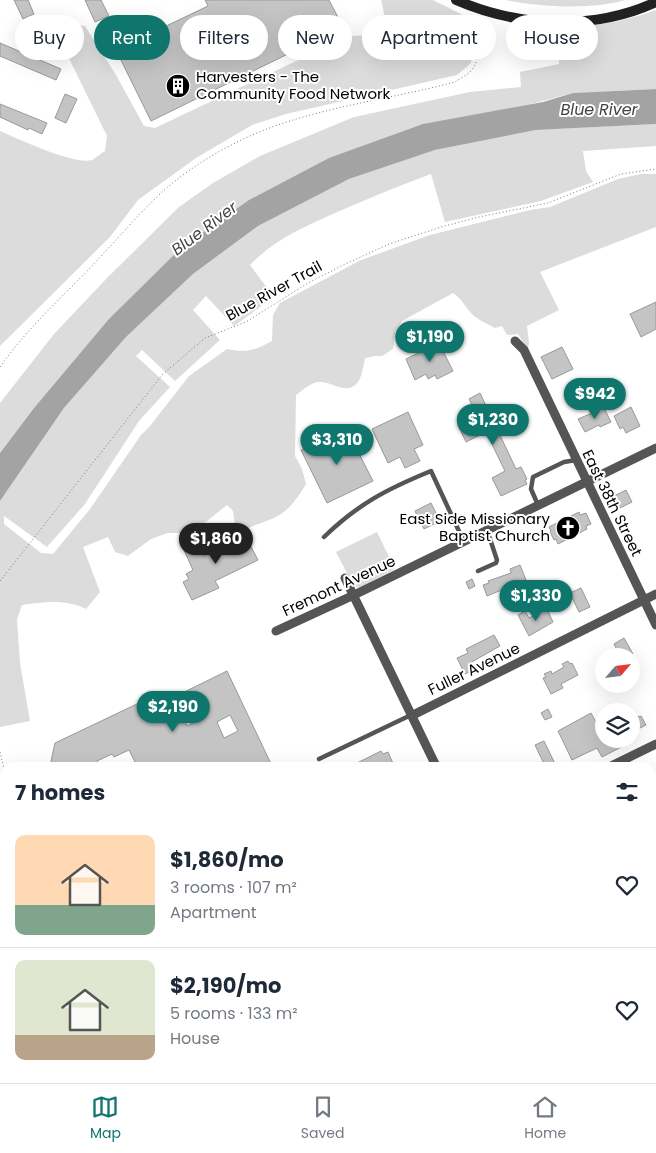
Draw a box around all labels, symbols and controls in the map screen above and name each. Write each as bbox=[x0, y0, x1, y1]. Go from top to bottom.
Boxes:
chip: Buy bbox=[15, 15, 84, 60]
chip: Rent bbox=[94, 15, 170, 60]
chip: Filters bbox=[180, 15, 268, 60]
chip: New bbox=[278, 15, 352, 60]
chip: Apartment bbox=[362, 15, 496, 60]
chip: House bbox=[506, 15, 598, 60]
place label: Harvesters - The Community Food Network bbox=[196, 66, 391, 104]
building icon: Harvesters - The Community Food Network bbox=[165, 73, 191, 99]
water label: Blue River bbox=[560, 98, 639, 121]
water label: Blue River bbox=[167, 195, 243, 261]
street label: Blue River Trail bbox=[222, 255, 326, 326]
pin: $1,190 bbox=[389, 320, 471, 363]
text: $1,190 bbox=[406, 325, 454, 348]
pin: $942 bbox=[565, 378, 625, 420]
text: $942 bbox=[575, 382, 615, 405]
pin: $1,230 bbox=[452, 404, 534, 446]
text: $1,230 bbox=[468, 408, 518, 431]
pin: $3,310 bbox=[296, 424, 378, 466]
text: $3,310 bbox=[312, 428, 362, 451]
street label: East 38th Street bbox=[577, 446, 647, 560]
place label: East Side Missionary Baptist Church bbox=[400, 508, 551, 546]
church icon: East Side Missionary Baptist Church bbox=[555, 515, 581, 541]
pin: $1,860 bbox=[175, 522, 257, 565]
text: $1,860 bbox=[190, 527, 242, 550]
street label: Fremont Avenue bbox=[279, 550, 399, 621]
pin: $1,330 bbox=[495, 580, 577, 622]
text: $1,330 bbox=[511, 584, 561, 607]
street label: Fuller Avenue bbox=[424, 637, 523, 700]
north arrow bbox=[595, 648, 640, 692]
map controls bbox=[595, 648, 640, 748]
pin: $2,190 bbox=[132, 690, 214, 733]
text: $2,190 bbox=[148, 695, 198, 718]
button: layers bbox=[595, 703, 640, 748]
text: 7 homes bbox=[15, 778, 105, 807]
icon: filters bbox=[613, 778, 641, 806]
text: $1,860/mo bbox=[170, 845, 284, 874]
icon: home bbox=[55, 855, 115, 915]
icon: heart bbox=[613, 871, 641, 899]
text: 3 rooms · 107 m² bbox=[170, 876, 297, 899]
text: Apartment bbox=[170, 901, 257, 924]
text: $2,190/mo bbox=[170, 971, 281, 1000]
icon: home bbox=[55, 980, 115, 1040]
icon: heart bbox=[613, 996, 641, 1024]
text: 5 rooms · 133 m² bbox=[170, 1002, 298, 1025]
text: House bbox=[170, 1027, 220, 1050]
tab: Map bbox=[90, 1093, 121, 1144]
tab: Saved bbox=[301, 1093, 344, 1144]
tab: Home bbox=[524, 1093, 566, 1144]

